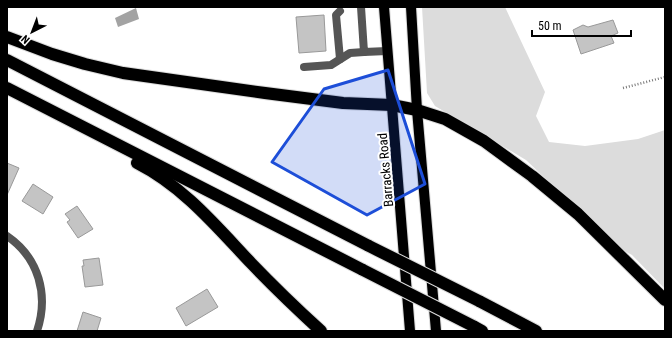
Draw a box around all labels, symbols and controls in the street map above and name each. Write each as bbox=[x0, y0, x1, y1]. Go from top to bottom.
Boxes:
north arrow bbox=[12, 12, 52, 52]
scale bar bbox=[532, 12, 631, 38]
text: 50 m bbox=[538, 19, 562, 33]
text: N bbox=[19, 32, 33, 46]
street label: Barracks Road bbox=[375, 132, 396, 208]

